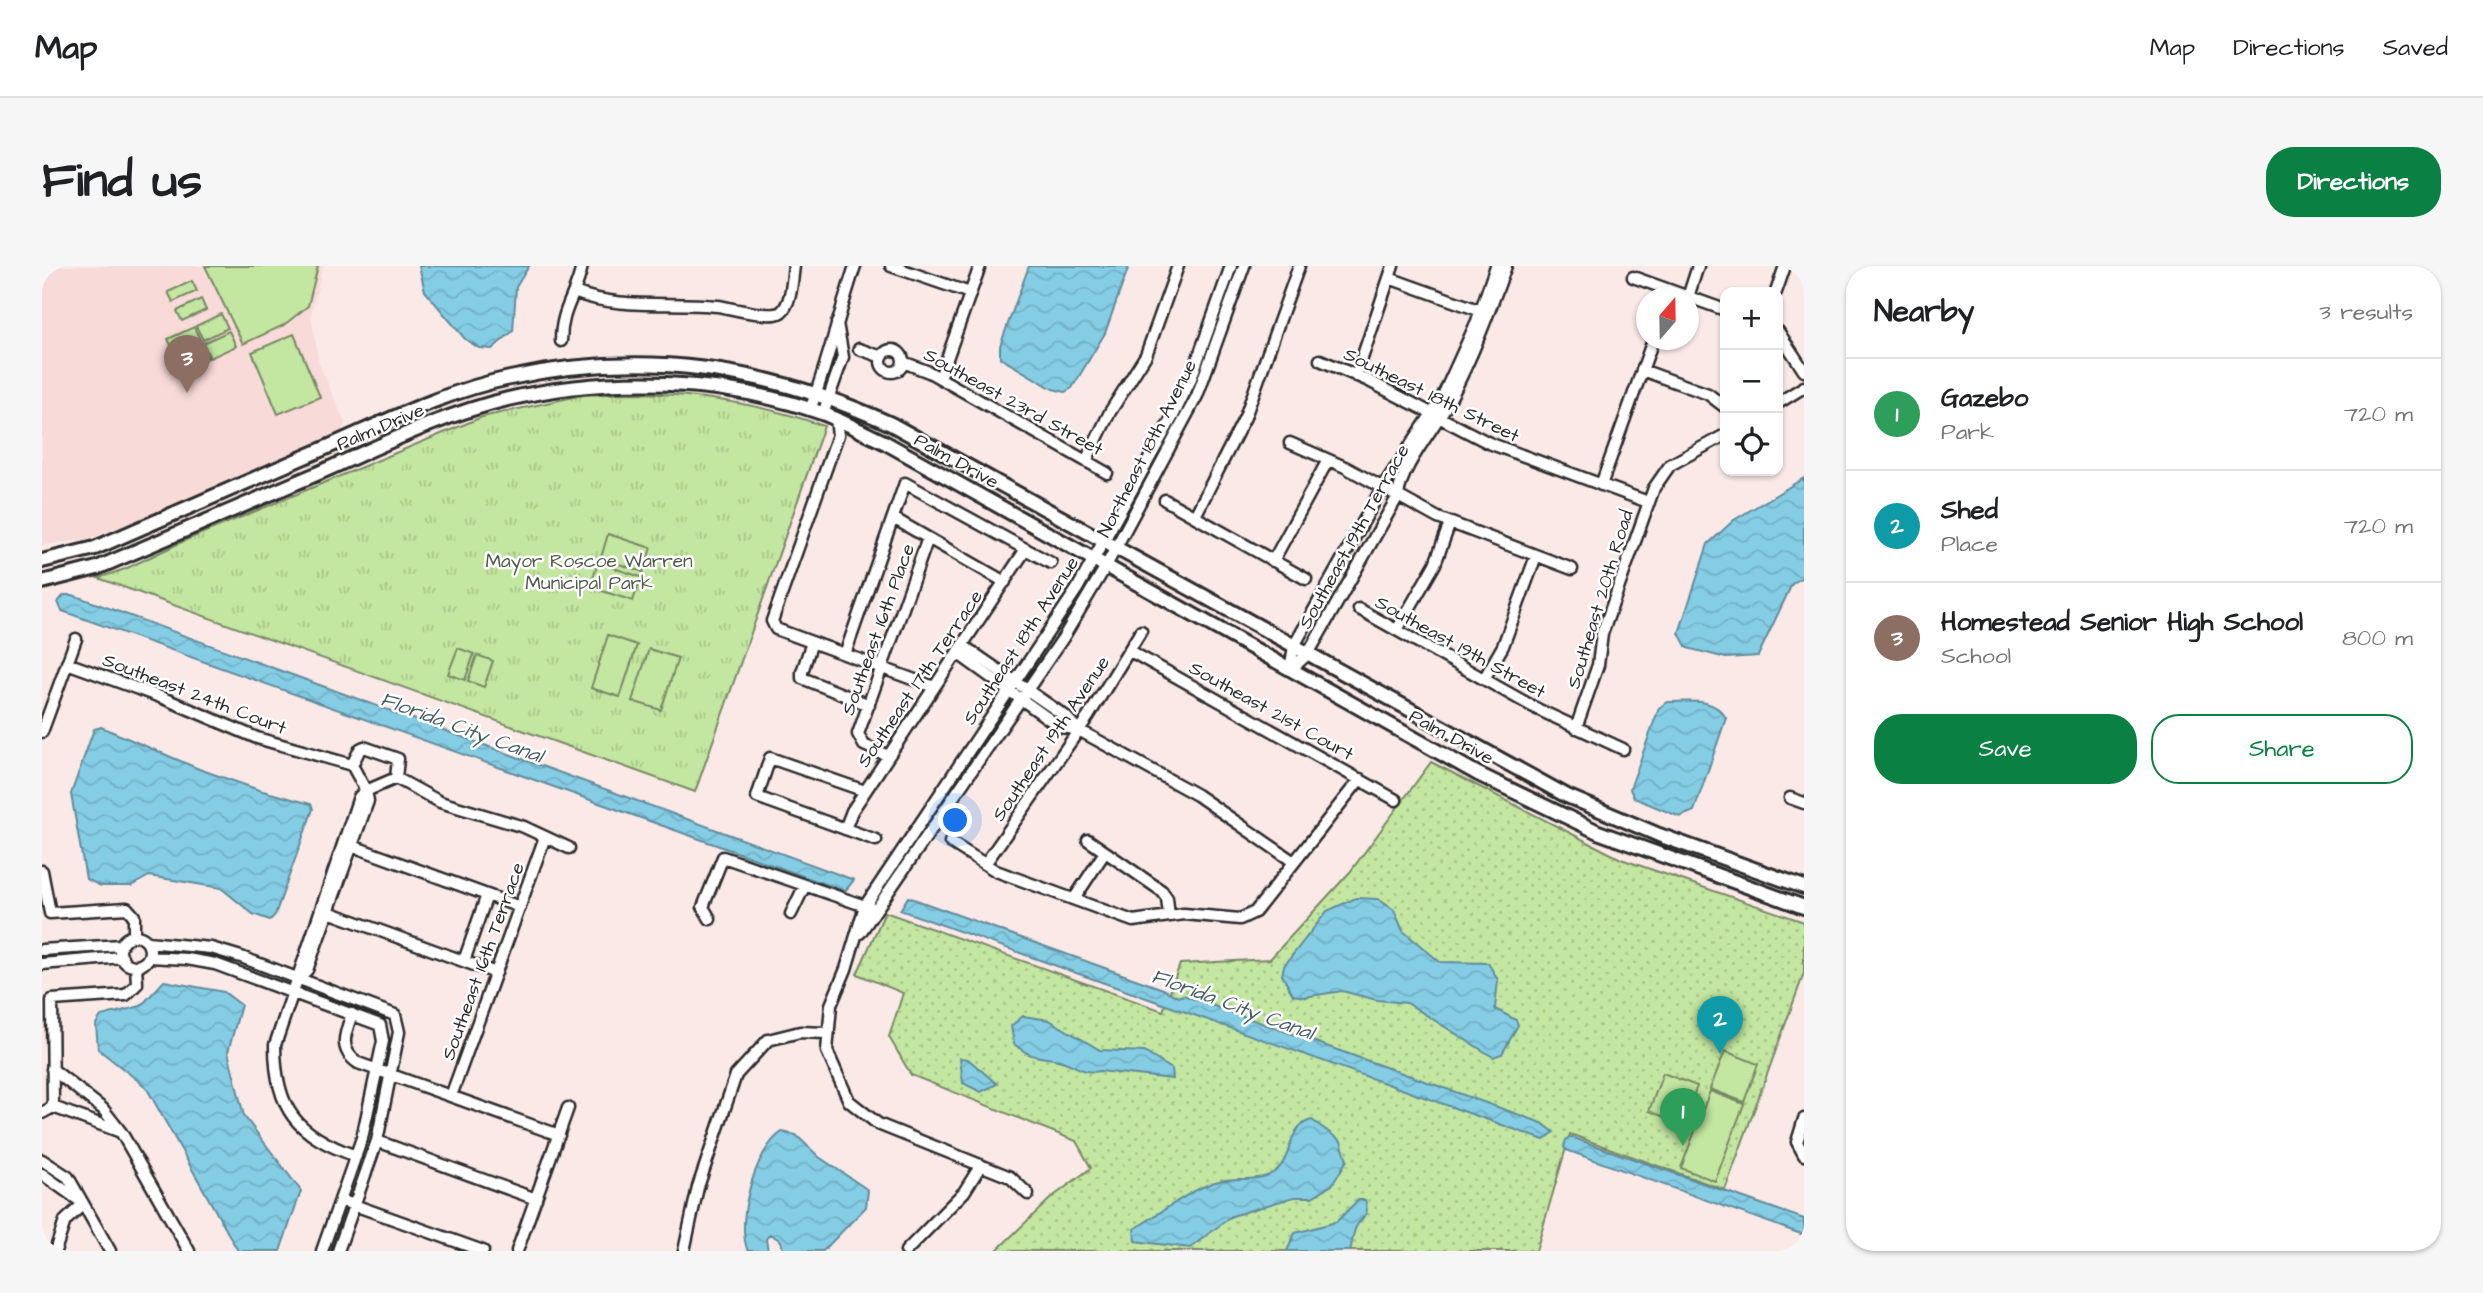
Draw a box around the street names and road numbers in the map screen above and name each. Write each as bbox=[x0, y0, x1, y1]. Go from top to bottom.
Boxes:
street label: Southeast 18th Street bbox=[1339, 341, 1524, 450]
street label: Southeast 23rd Street bbox=[919, 342, 1108, 463]
street label: Northeast 18th Avenue bbox=[1091, 355, 1204, 542]
street label: Palm Drive bbox=[333, 397, 429, 458]
street label: Palm Drive bbox=[909, 427, 1003, 496]
street label: Southeast 19th Terrace bbox=[1292, 439, 1416, 634]
street label: Southeast 20th Road bbox=[1560, 507, 1641, 692]
street label: Southeast 16th Place bbox=[835, 540, 922, 719]
street label: Southeast 18th Avenue bbox=[957, 551, 1086, 730]
street label: Southeast 17th Terrace bbox=[851, 585, 990, 773]
street label: Southeast 19th Street bbox=[1370, 589, 1551, 706]
street label: Southeast 24th Court bbox=[99, 647, 291, 742]
street label: Southeast 19th Avenue bbox=[986, 651, 1117, 827]
street label: Southeast 21st Court bbox=[1184, 655, 1359, 768]
street label: Palm Drive bbox=[1404, 703, 1498, 772]
street label: Southeast 16th Terrace bbox=[435, 859, 532, 1064]

